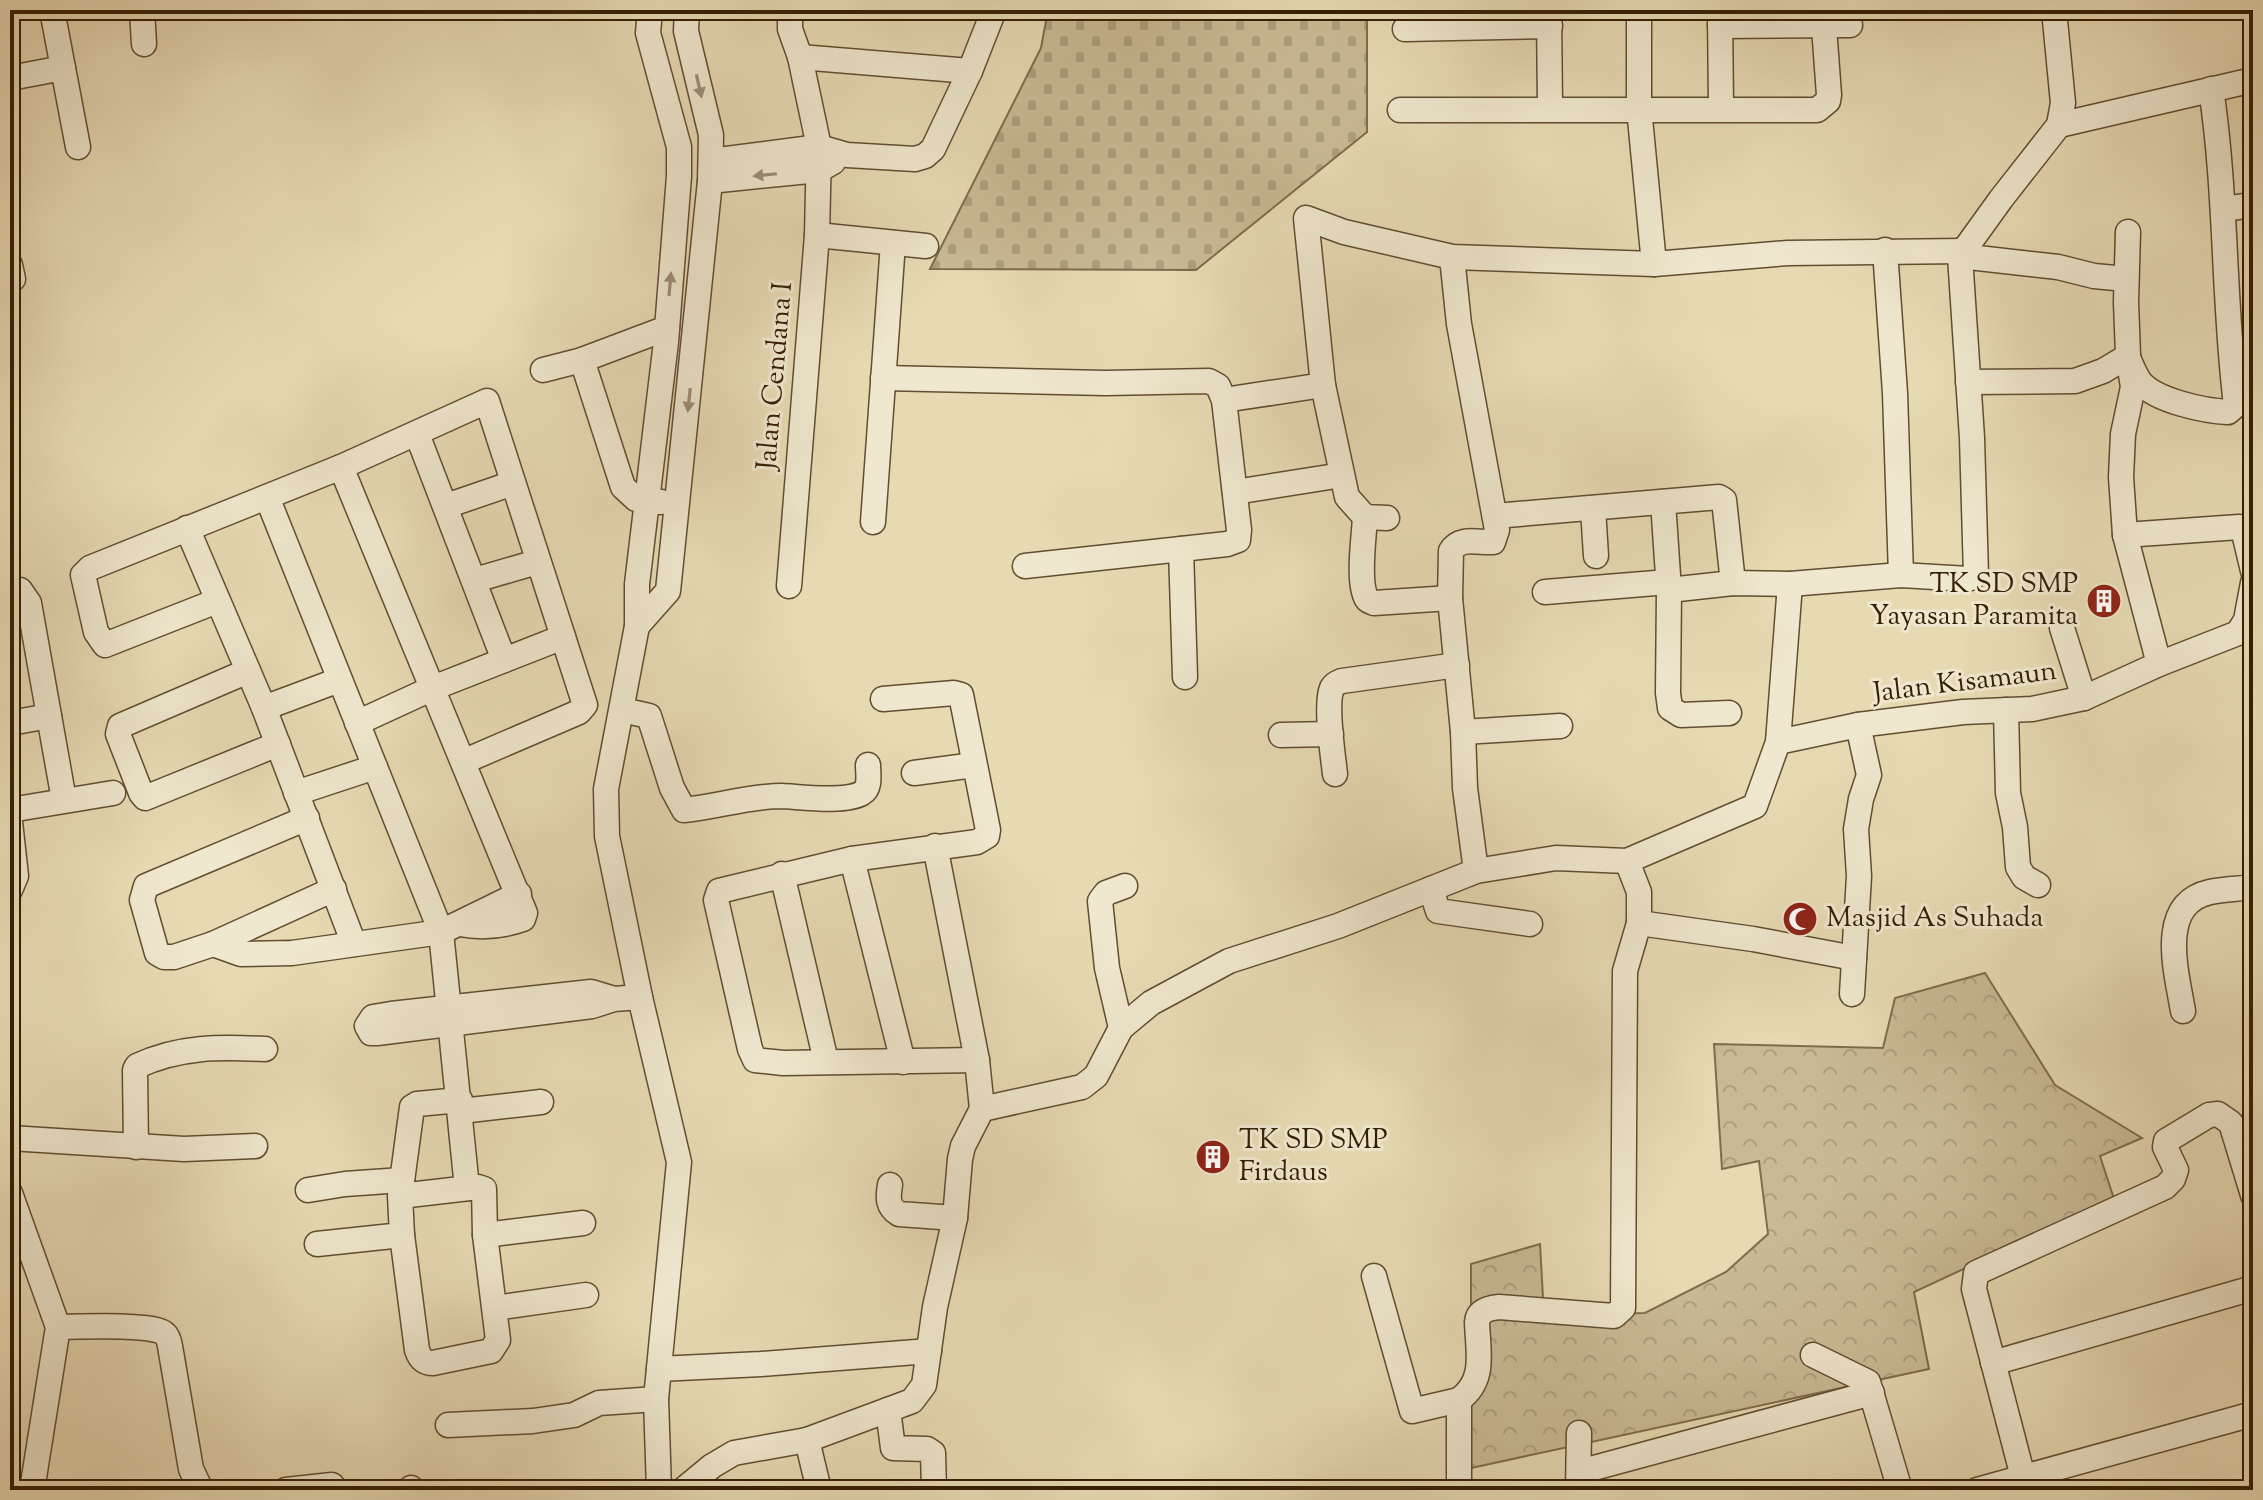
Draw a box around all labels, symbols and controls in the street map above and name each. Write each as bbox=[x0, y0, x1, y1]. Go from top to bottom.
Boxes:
one-way arrow bbox=[694, 74, 706, 99]
one-way arrow bbox=[752, 169, 777, 182]
one-way arrow bbox=[664, 271, 677, 296]
street label: Jalan Cendana I bbox=[748, 280, 804, 474]
one-way arrow bbox=[682, 388, 695, 413]
place label: TK SD SMP Yayasan Paramita bbox=[1869, 565, 2078, 637]
building icon: TK SD SMP Yayasan Paramita bbox=[2085, 582, 2123, 620]
street label: Jalan Kisamaun bbox=[1869, 652, 2059, 714]
place label: Masjid As Suhada bbox=[1826, 899, 2043, 939]
mosque icon: Masjid As Suhada bbox=[1781, 900, 1819, 938]
place label: TK SD SMP Firdaus bbox=[1239, 1121, 1388, 1193]
building icon: TK SD SMP Firdaus bbox=[1194, 1138, 1232, 1176]

